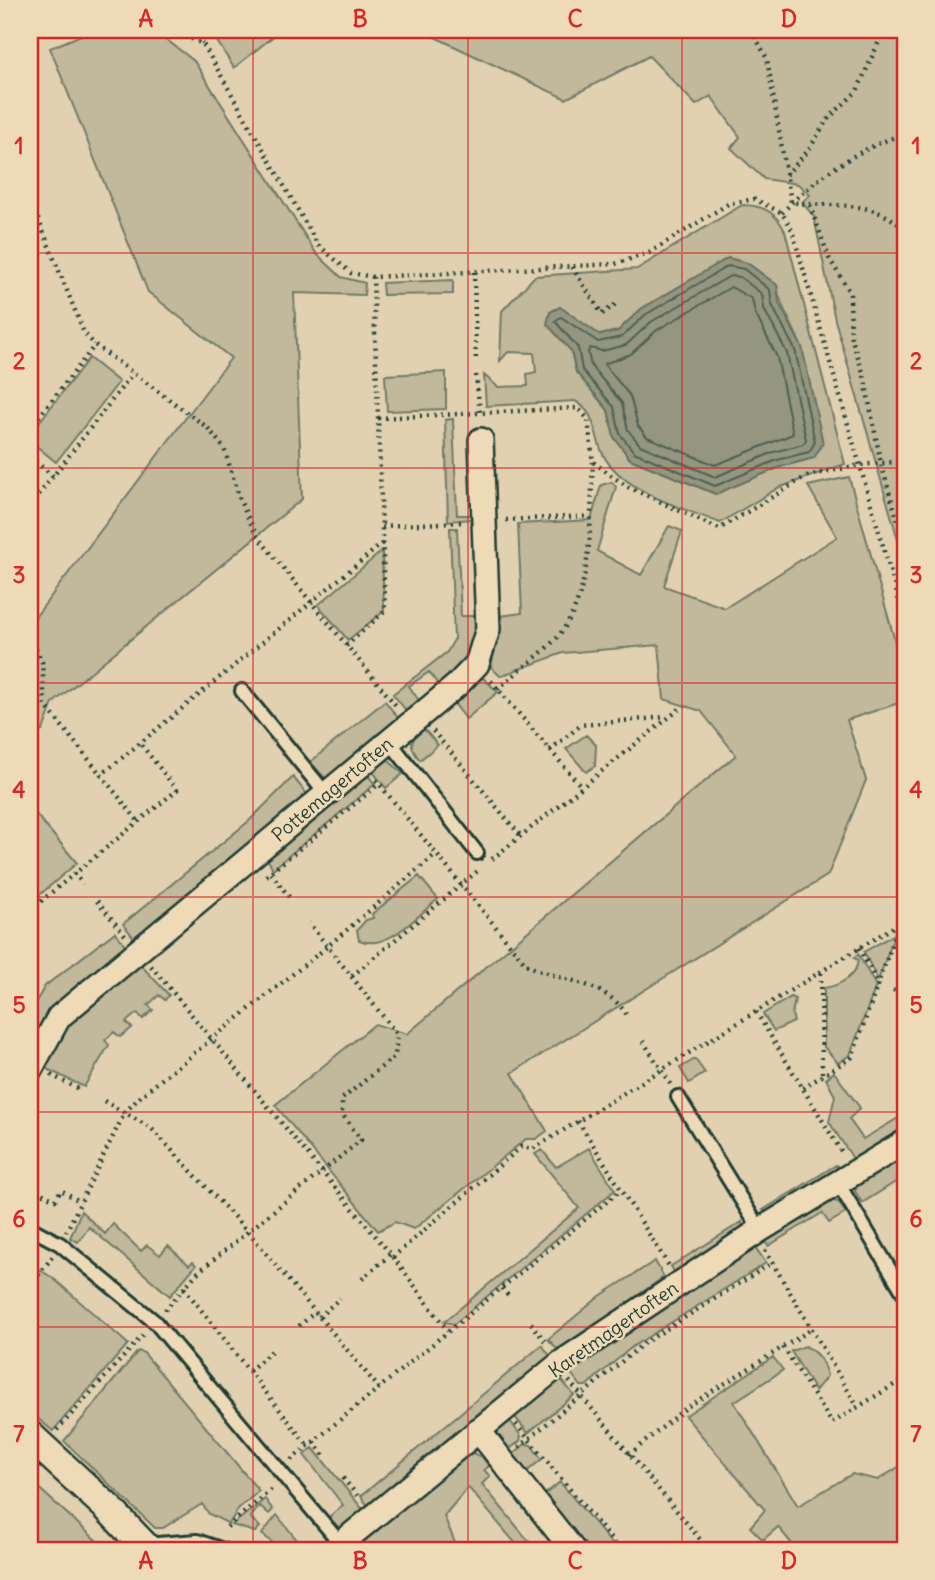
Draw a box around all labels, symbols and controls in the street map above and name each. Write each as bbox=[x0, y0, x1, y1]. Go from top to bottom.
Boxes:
text: A bbox=[139, 4, 154, 33]
text: B bbox=[352, 4, 368, 33]
text: C bbox=[567, 4, 583, 33]
text: D bbox=[781, 4, 797, 33]
text: 1 bbox=[14, 131, 24, 160]
text: 1 bbox=[911, 131, 921, 160]
text: 2 bbox=[13, 346, 26, 375]
text: 2 bbox=[910, 346, 923, 375]
text: 3 bbox=[12, 560, 26, 589]
text: 3 bbox=[909, 560, 923, 589]
street label: Pottemagertoften bbox=[266, 731, 398, 847]
text: 4 bbox=[12, 775, 26, 804]
text: 4 bbox=[909, 775, 923, 804]
text: 5 bbox=[12, 990, 26, 1019]
text: 5 bbox=[909, 990, 923, 1019]
text: 6 bbox=[12, 1204, 26, 1233]
text: 6 bbox=[909, 1204, 923, 1233]
street label: Karetmagertoften bbox=[543, 1275, 683, 1383]
text: 7 bbox=[13, 1419, 25, 1448]
text: 7 bbox=[910, 1419, 922, 1448]
text: A bbox=[139, 1546, 154, 1575]
text: B bbox=[352, 1546, 368, 1575]
text: C bbox=[567, 1546, 583, 1575]
text: D bbox=[781, 1546, 797, 1575]

